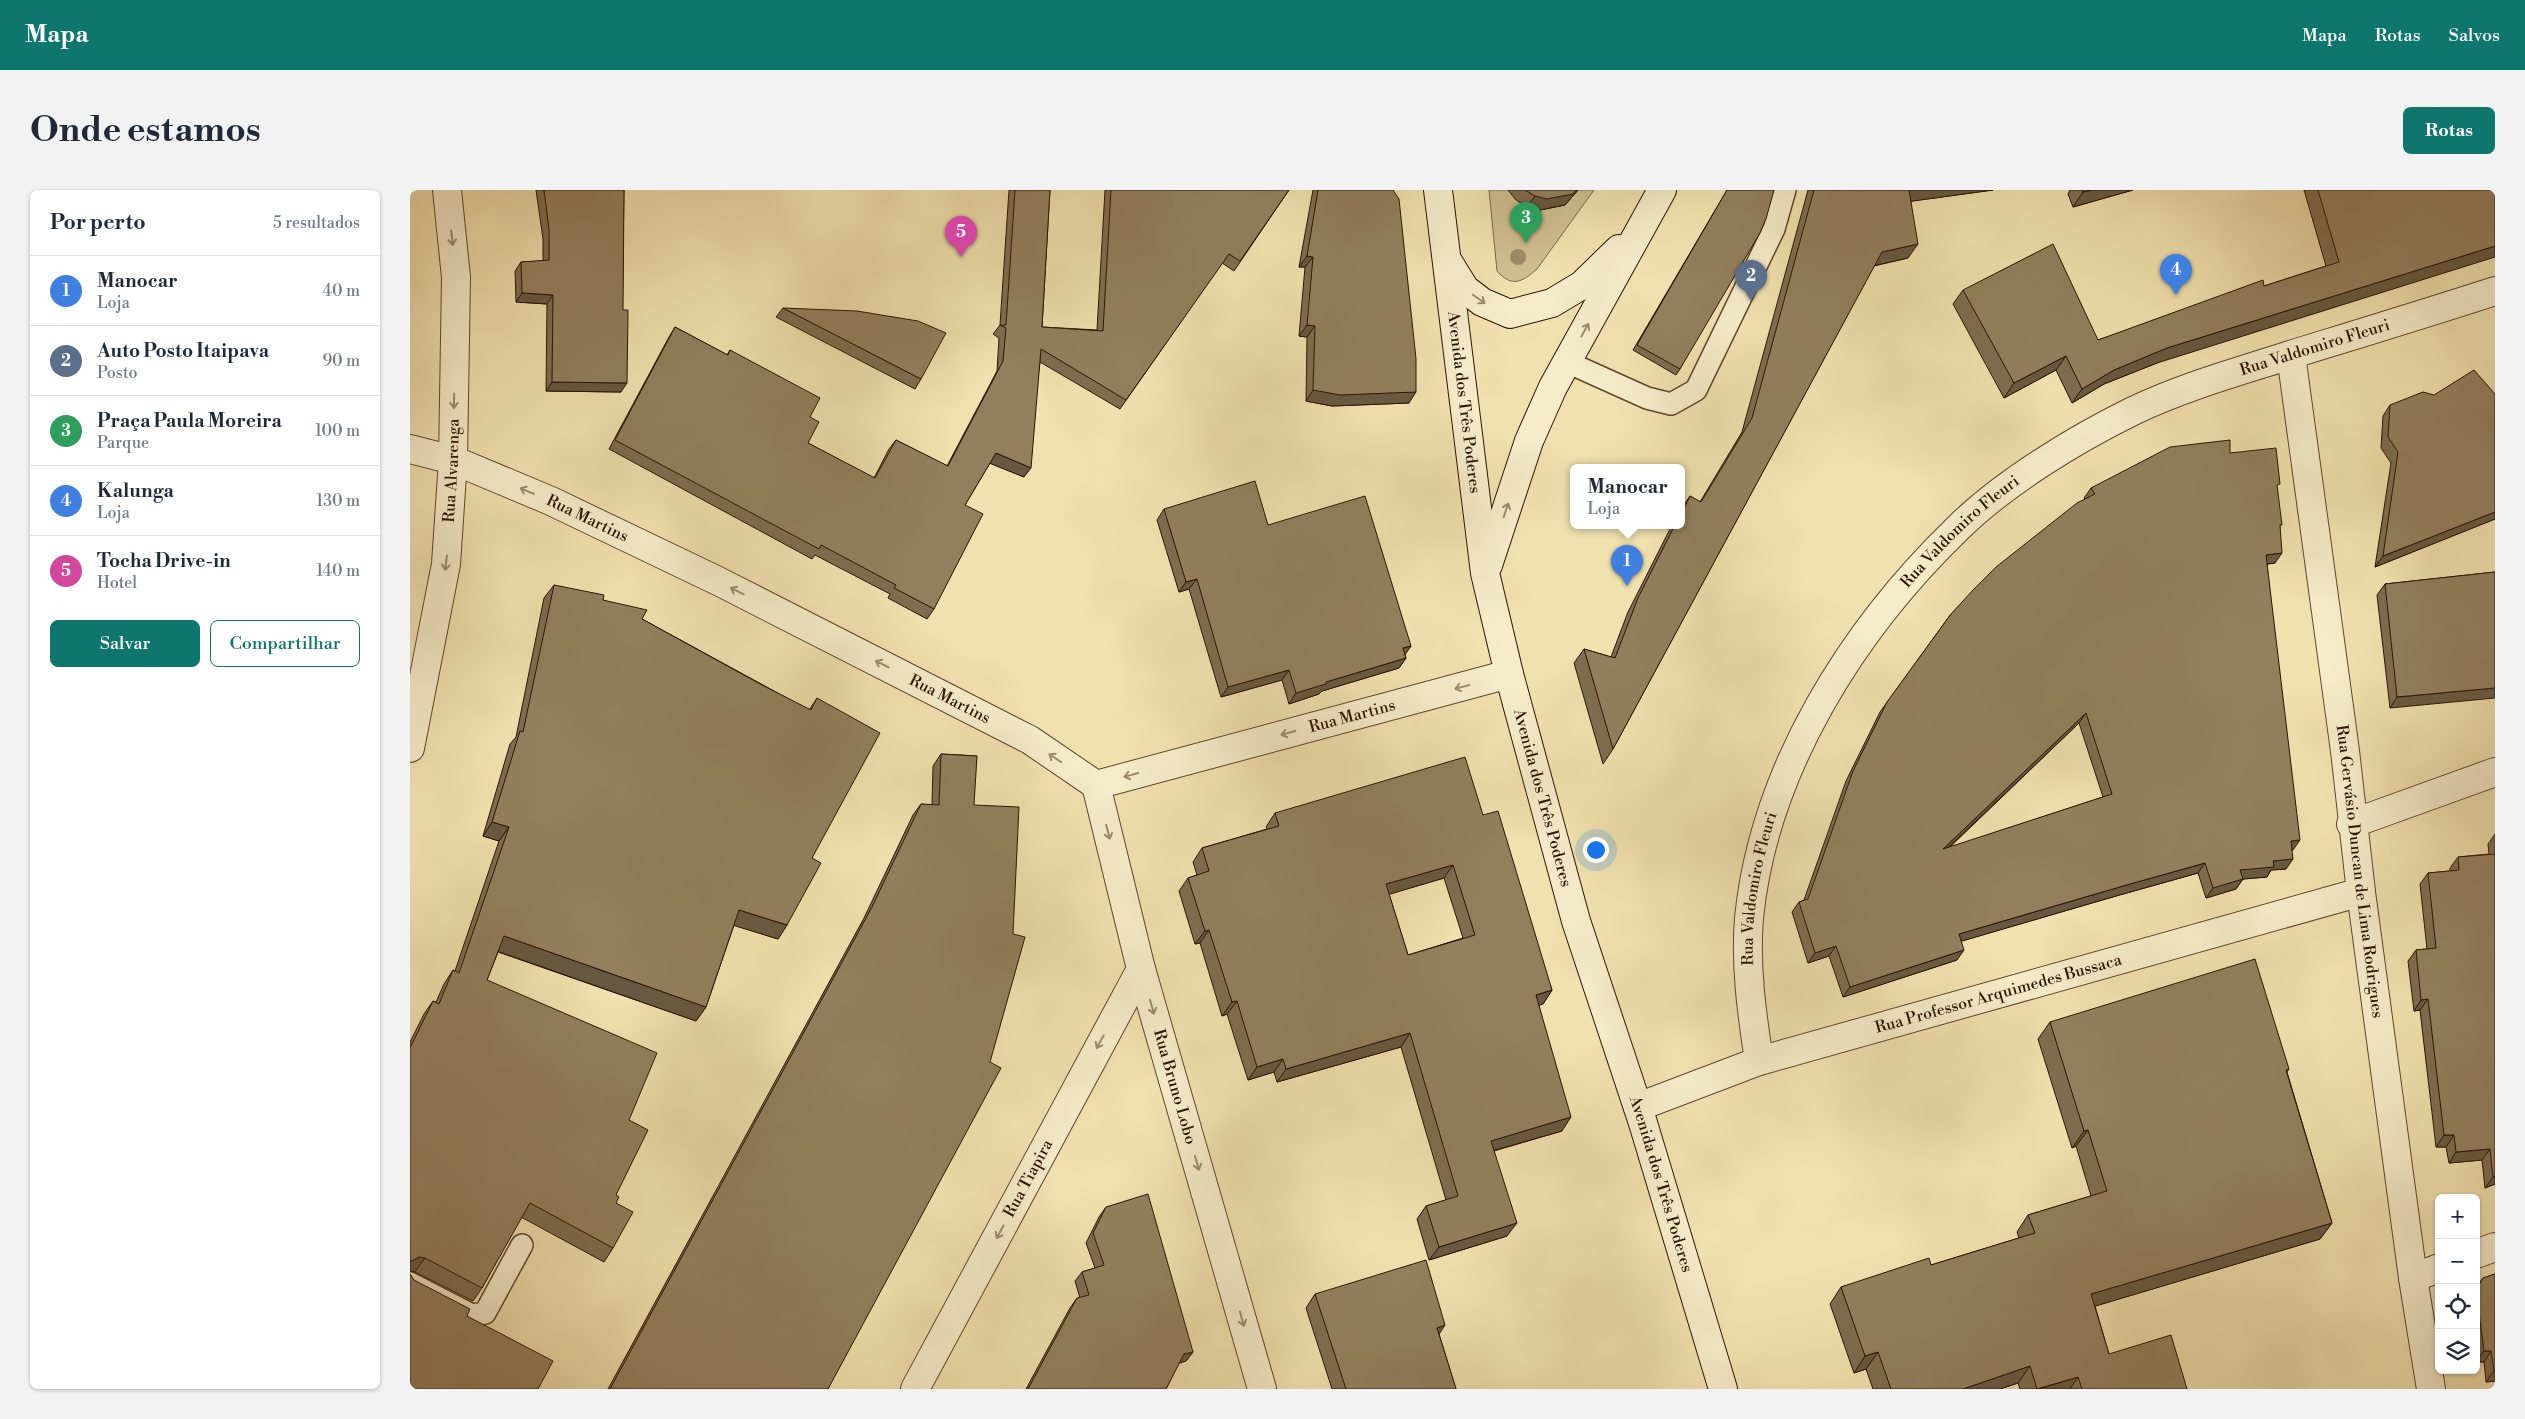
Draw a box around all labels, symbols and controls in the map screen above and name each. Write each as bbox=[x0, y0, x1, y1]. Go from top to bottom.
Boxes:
text: Mapa bbox=[25, 20, 88, 50]
text: Mapa bbox=[2302, 24, 2347, 47]
text: Rotas bbox=[2375, 24, 2421, 47]
text: Salvos bbox=[2449, 24, 2500, 47]
button: Rotas bbox=[2403, 107, 2495, 154]
text: Onde estamos bbox=[30, 109, 261, 152]
pin: 3 bbox=[1510, 202, 1542, 243]
text: Por perto bbox=[50, 210, 146, 236]
text: 5 resultados bbox=[273, 213, 360, 233]
pin: 5 bbox=[945, 216, 977, 257]
one-way arrow bbox=[447, 230, 457, 246]
pin: 4 bbox=[2160, 254, 2192, 295]
pin: 2 bbox=[1735, 260, 1767, 301]
text: Manocar bbox=[97, 269, 178, 293]
text: 1 bbox=[62, 281, 70, 301]
text: 40 m bbox=[323, 281, 360, 301]
text: Loja bbox=[97, 293, 130, 313]
one-way arrow bbox=[1472, 294, 1486, 304]
street label: Avenida dos Três Poderes bbox=[1443, 309, 1485, 495]
street label: Rua Valdomiro Fleuri bbox=[2237, 315, 2392, 380]
one-way arrow bbox=[1580, 323, 1590, 338]
text: Auto Posto Itaipava bbox=[97, 339, 269, 363]
text: 2 bbox=[61, 351, 71, 371]
text: 90 m bbox=[322, 351, 360, 371]
text: Posto bbox=[97, 363, 137, 383]
one-way arrow bbox=[449, 392, 459, 408]
text: Praça Paula Moreira bbox=[97, 409, 282, 433]
street label: Rua Alvarenga bbox=[439, 418, 464, 523]
text: 3 bbox=[61, 421, 71, 441]
text: 100 m bbox=[315, 421, 360, 441]
text: Parque bbox=[97, 433, 149, 453]
popup bbox=[1570, 464, 1685, 529]
street label: Rua Valdomiro Fleuri bbox=[1896, 471, 2023, 592]
text: Manocar bbox=[1587, 475, 1668, 499]
text: Kalunga bbox=[97, 479, 174, 503]
one-way arrow bbox=[520, 485, 535, 495]
street label: Rua Martins bbox=[543, 490, 632, 547]
text: 4 bbox=[61, 491, 71, 511]
text: 130 m bbox=[316, 491, 360, 511]
text: Loja bbox=[1587, 499, 1620, 519]
text: Loja bbox=[97, 503, 130, 523]
one-way arrow bbox=[1502, 503, 1511, 519]
pin: 1 bbox=[1611, 545, 1643, 586]
text: Tocha Drive-in bbox=[97, 549, 231, 573]
one-way arrow bbox=[441, 555, 451, 571]
text: 5 bbox=[61, 561, 71, 581]
text: 140 m bbox=[316, 561, 360, 581]
text: Hotel bbox=[97, 573, 137, 593]
one-way arrow bbox=[729, 586, 744, 596]
button: Salvar bbox=[50, 620, 200, 667]
button: Compartilhar bbox=[210, 620, 360, 667]
one-way arrow bbox=[874, 659, 889, 669]
street label: Rua Martins bbox=[906, 670, 994, 728]
one-way arrow bbox=[1454, 683, 1470, 692]
street label: Rua Martins bbox=[1307, 695, 1398, 737]
street label: Avenida dos Três Poderes bbox=[1509, 706, 1576, 889]
street label: Rua Gervásio Duncan de Lima Rodrigues bbox=[2332, 723, 2388, 1019]
one-way arrow bbox=[1280, 729, 1296, 739]
one-way arrow bbox=[1049, 752, 1063, 762]
one-way arrow bbox=[1123, 771, 1139, 781]
street label: Rua Valdomiro Fleuri bbox=[1738, 809, 1781, 966]
one-way arrow bbox=[1103, 824, 1113, 840]
your location bbox=[1583, 837, 1609, 863]
street label: Rua Professor Arquimedes Bussaca bbox=[1873, 949, 2125, 1038]
one-way arrow bbox=[1147, 998, 1157, 1014]
street label: Rua Bruno Lobo bbox=[1149, 1027, 1201, 1147]
one-way arrow bbox=[1095, 1034, 1105, 1049]
street label: Avenida dos Três Poderes bbox=[1624, 1092, 1697, 1275]
street label: Rua Tiapira bbox=[999, 1135, 1058, 1221]
one-way arrow bbox=[1192, 1154, 1202, 1170]
map controls bbox=[2435, 1194, 2480, 1374]
button: + bbox=[2435, 1194, 2480, 1239]
one-way arrow bbox=[995, 1224, 1004, 1239]
button: − bbox=[2435, 1239, 2480, 1284]
button: locate bbox=[2435, 1284, 2480, 1329]
one-way arrow bbox=[1237, 1310, 1247, 1326]
button: layers bbox=[2435, 1329, 2480, 1374]

